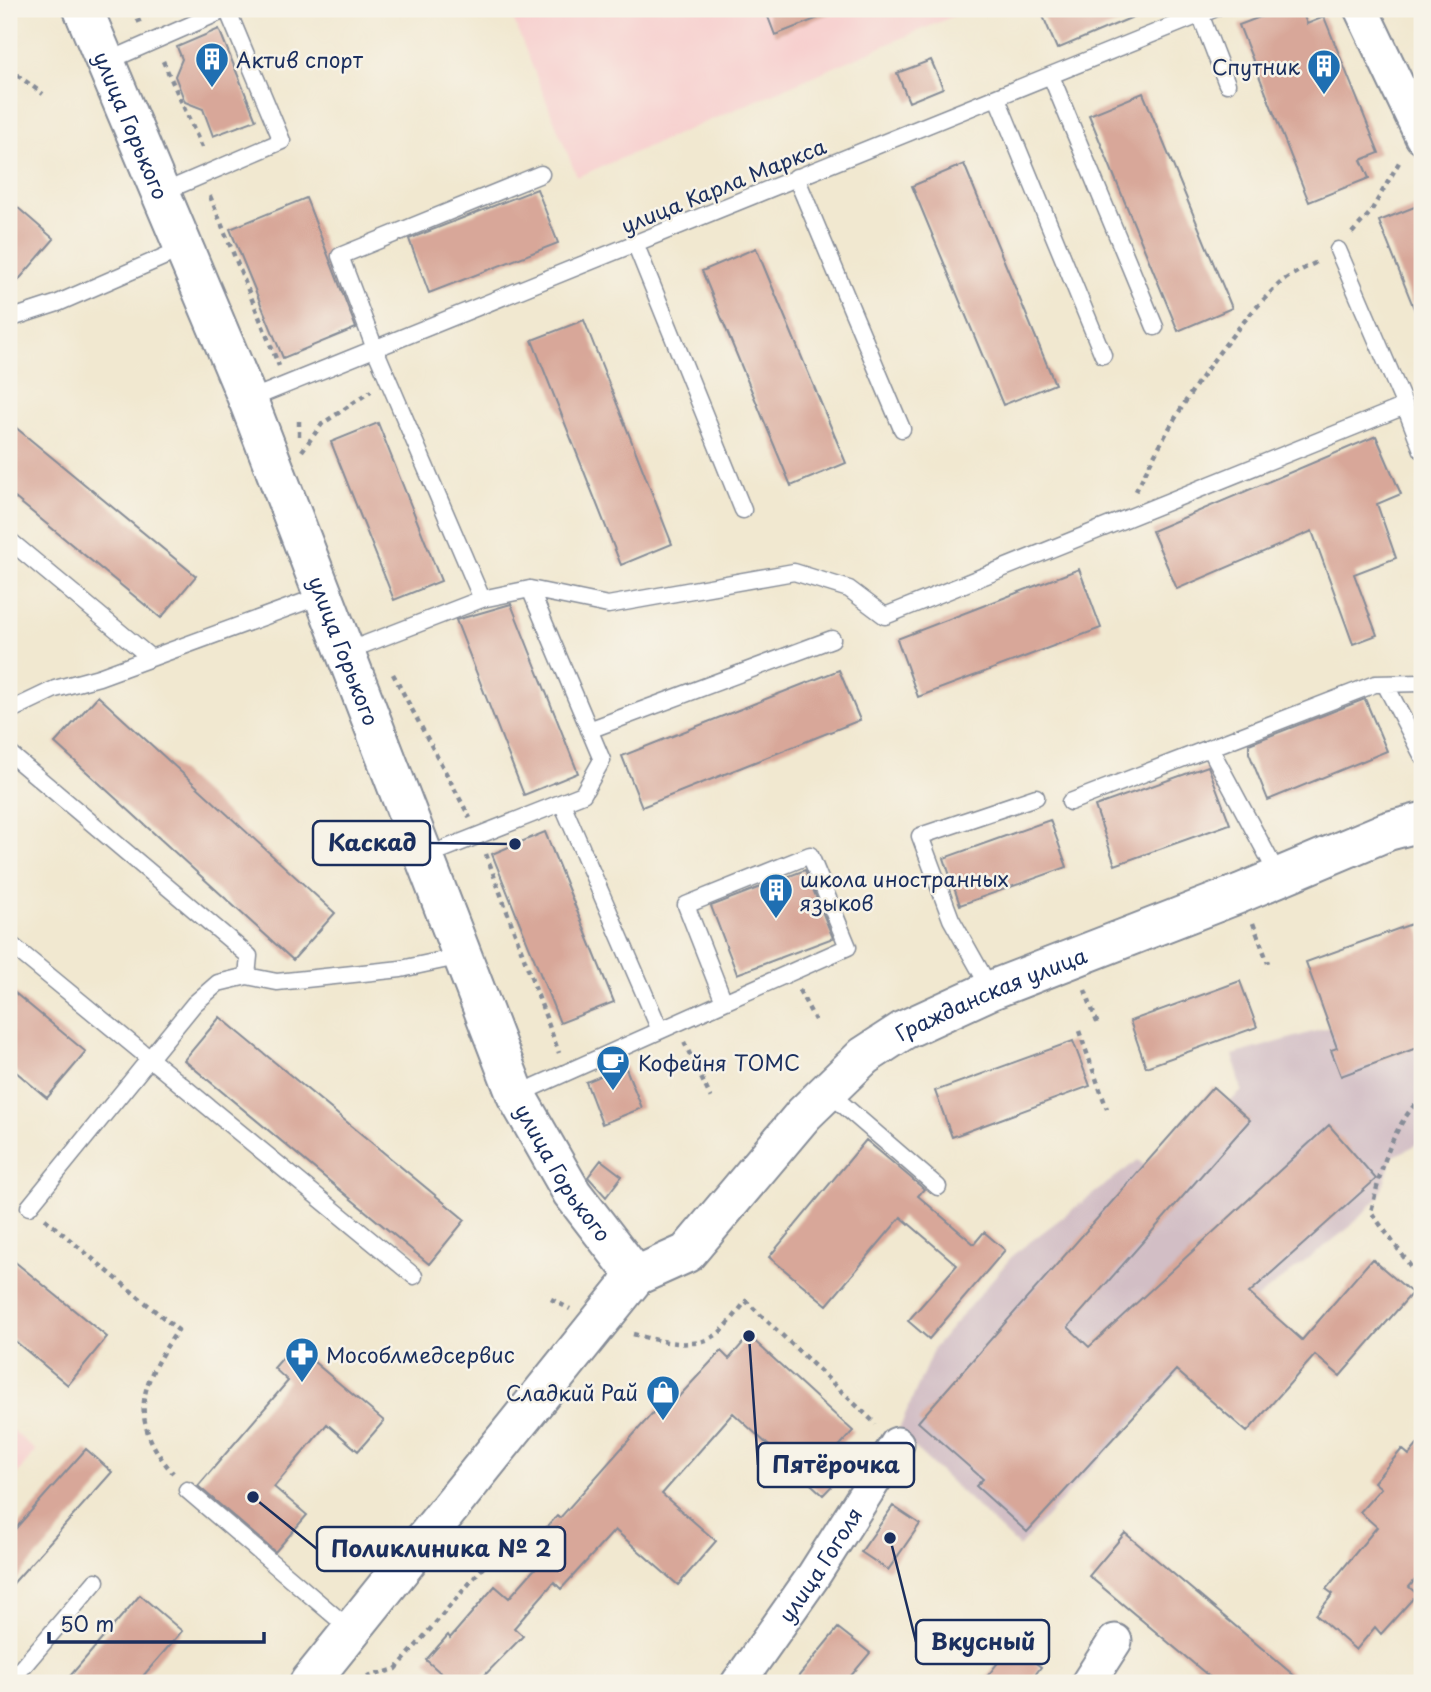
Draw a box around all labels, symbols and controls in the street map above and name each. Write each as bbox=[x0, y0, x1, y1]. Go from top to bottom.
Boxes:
building icon: Актив спорт bbox=[193, 40, 231, 89]
place label: Актив спорт bbox=[236, 43, 364, 75]
street label: улица Горького bbox=[86, 46, 177, 204]
building icon: Спутник bbox=[1305, 47, 1343, 96]
place label: Спутник bbox=[1212, 50, 1301, 82]
street label: улица Карла Маркса bbox=[616, 129, 830, 241]
street label: улица Горького bbox=[301, 571, 388, 730]
callout: Каскад bbox=[313, 821, 430, 865]
text: Каскад bbox=[328, 824, 416, 859]
place label: школа иностранных языков bbox=[800, 862, 1009, 918]
building icon: школа иностранных языков bbox=[757, 871, 795, 920]
street label: Гражданская улица bbox=[888, 938, 1092, 1048]
cafe icon: Кофейня ТОМС bbox=[594, 1043, 632, 1092]
place label: Кофейня ТОМС bbox=[638, 1046, 800, 1078]
street label: улица Горького bbox=[508, 1097, 619, 1248]
pharmacy icon: Мособлмедсервис bbox=[283, 1335, 321, 1384]
place label: Мособлмедсервис bbox=[326, 1338, 515, 1370]
shop icon: Сладкий Рай bbox=[644, 1373, 682, 1422]
place label: Сладкий Рай bbox=[506, 1376, 638, 1408]
callout: Пятёрочка bbox=[758, 1443, 914, 1487]
text: Пятёрочка bbox=[772, 1446, 900, 1481]
street label: улица Гоголя bbox=[770, 1500, 869, 1629]
callout: Поликлиника № 2 bbox=[317, 1527, 565, 1571]
text: Поликлиника № 2 bbox=[331, 1530, 551, 1565]
scale bar bbox=[49, 1601, 264, 1645]
text: 50 m bbox=[60, 1607, 114, 1639]
callout: Вкусный bbox=[916, 1620, 1049, 1664]
text: Вкусный bbox=[931, 1623, 1035, 1658]

